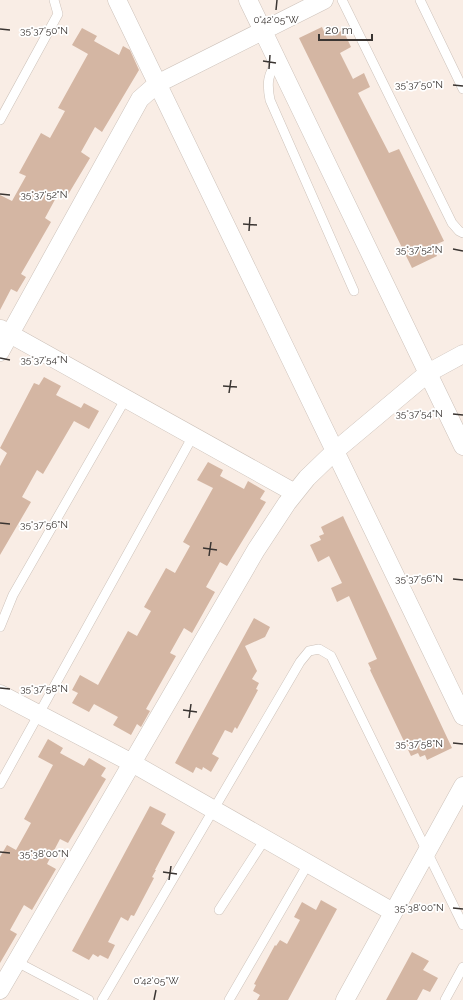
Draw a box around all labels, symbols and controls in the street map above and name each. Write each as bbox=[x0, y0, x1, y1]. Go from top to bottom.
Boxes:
text: 0°42'05"W bbox=[253, 14, 299, 25]
scale bar bbox=[319, 16, 372, 42]
text: 20 m bbox=[325, 23, 353, 37]
text: 35°37'50"N bbox=[20, 25, 68, 36]
text: 35°37'50"N bbox=[395, 79, 443, 90]
text: 35°37'52"N bbox=[21, 189, 68, 200]
text: 35°37'52"N bbox=[396, 244, 443, 255]
text: 35°37'54"N bbox=[20, 354, 68, 365]
text: 35°37'54"N bbox=[395, 408, 443, 419]
text: 35°37'56"N bbox=[20, 519, 68, 530]
text: 35°37'56"N bbox=[395, 573, 443, 584]
text: 35°37'58"N bbox=[20, 683, 68, 694]
text: 35°37'58"N bbox=[395, 738, 443, 749]
text: 35°38'00"N bbox=[19, 848, 69, 859]
text: 35°38'00"N bbox=[394, 902, 444, 913]
text: 0°42'05"W bbox=[133, 975, 179, 986]

